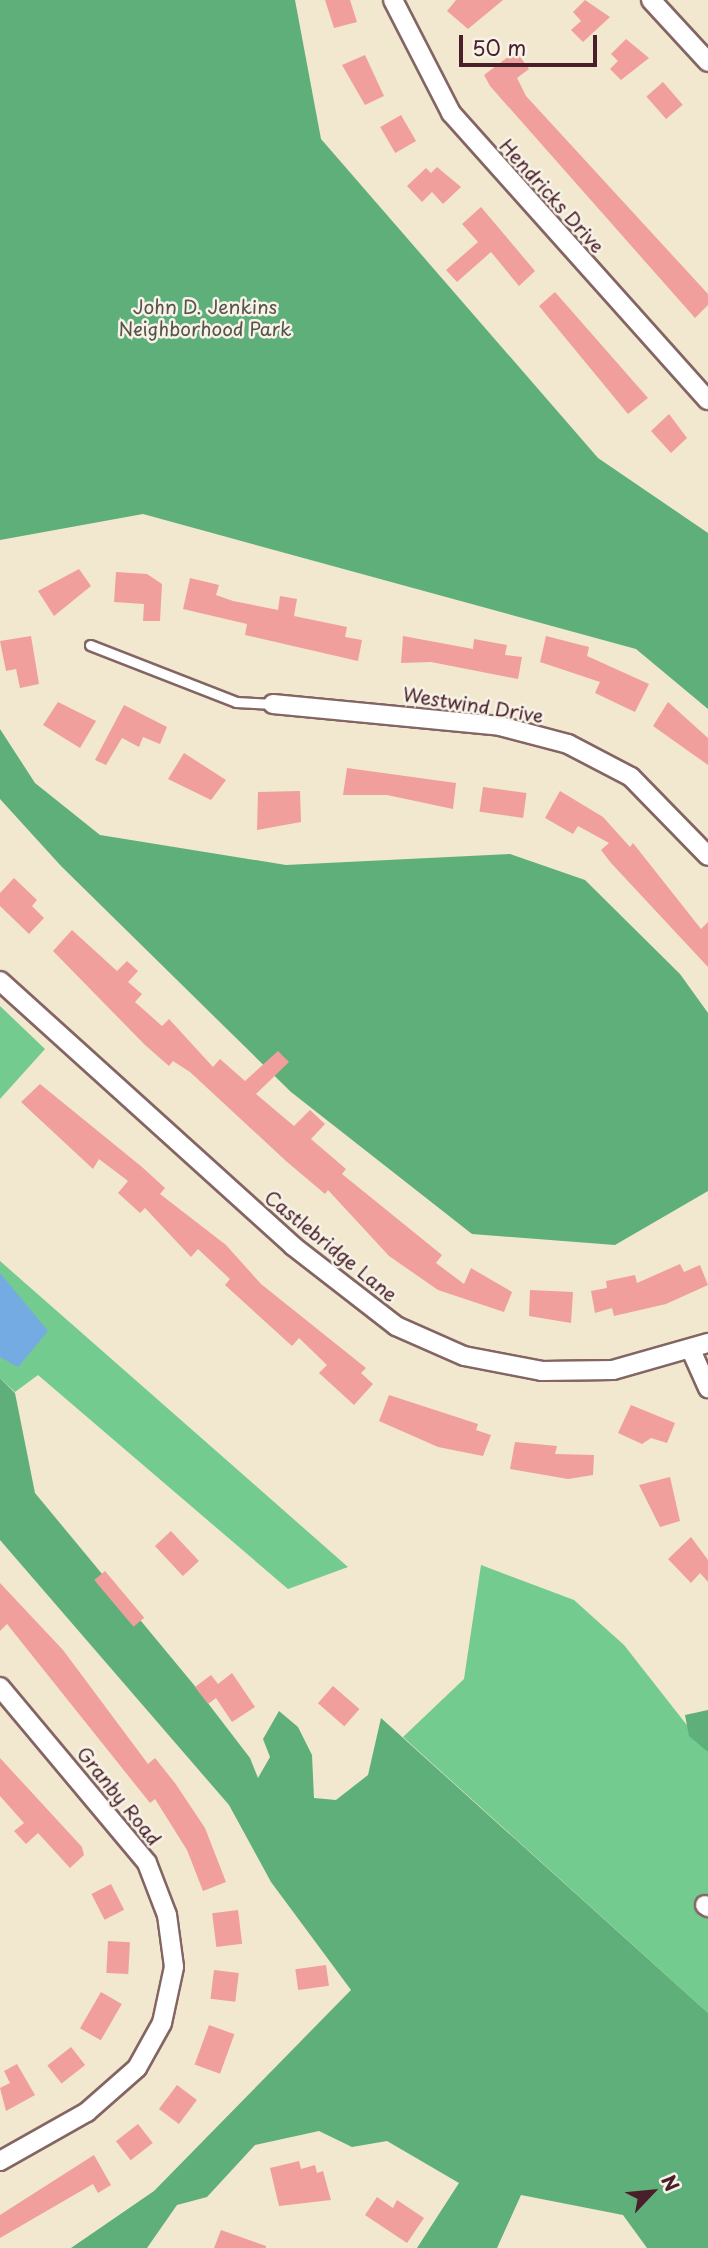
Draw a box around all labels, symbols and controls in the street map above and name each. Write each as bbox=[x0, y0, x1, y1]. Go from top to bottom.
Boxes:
scale bar bbox=[463, 21, 601, 65]
text: 50 m bbox=[472, 31, 526, 63]
street label: Hendricks Drive bbox=[494, 134, 610, 258]
park label: John D. Jenkins Neighborhood Park bbox=[118, 296, 292, 340]
street label: Westwind Drive bbox=[401, 683, 545, 727]
street label: Castlebridge Lane bbox=[260, 1186, 402, 1306]
street label: Granby Road bbox=[72, 1742, 166, 1850]
north arrow bbox=[617, 2157, 687, 2227]
text: N bbox=[655, 2170, 687, 2196]

